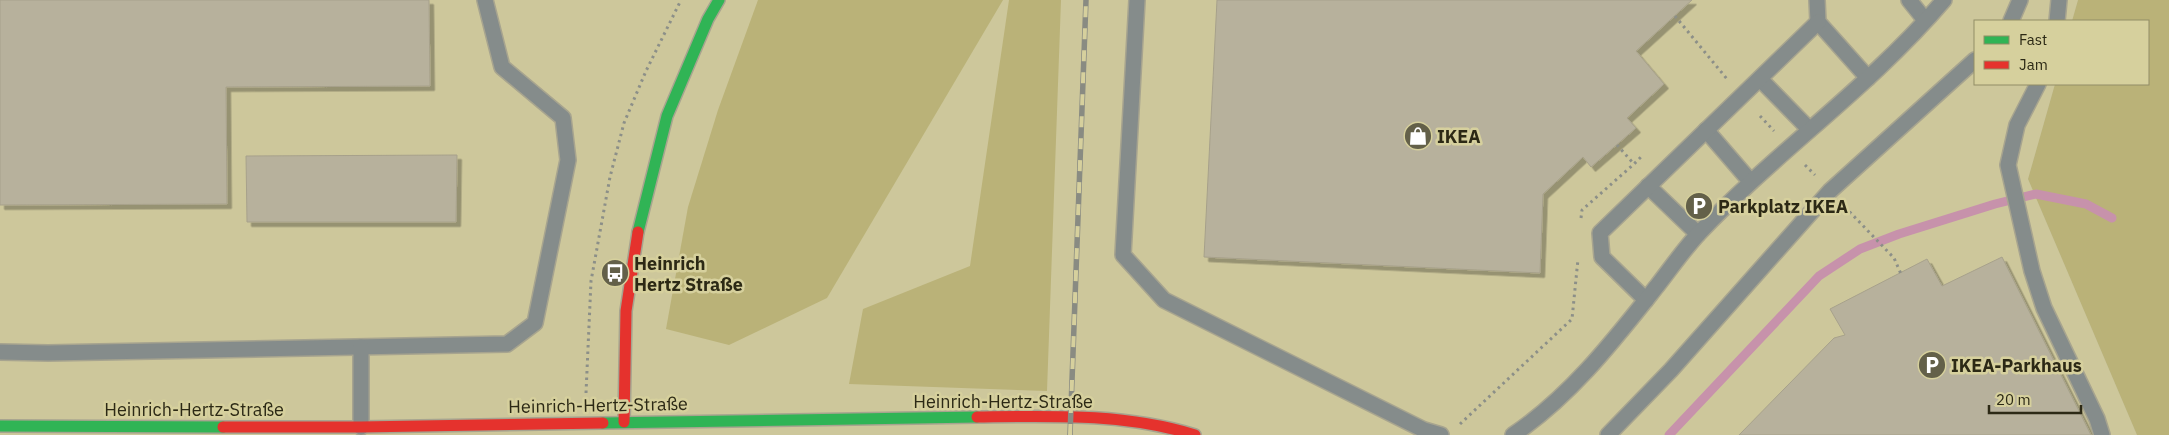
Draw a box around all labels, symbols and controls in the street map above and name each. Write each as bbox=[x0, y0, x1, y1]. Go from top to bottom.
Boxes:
legend bbox=[1974, 20, 2149, 85]
text: Fast bbox=[2019, 30, 2047, 49]
text: Jam bbox=[2019, 55, 2048, 74]
shop icon: IKEA bbox=[1403, 121, 1433, 151]
place label: IKEA bbox=[1437, 125, 1481, 148]
parking icon: Parkplatz IKEA bbox=[1684, 191, 1714, 221]
place label: Parkplatz IKEA bbox=[1718, 195, 1848, 218]
place label: Heinrich Hertz Straße bbox=[634, 252, 743, 296]
bus stop icon: Heinrich Hertz Straße bbox=[600, 258, 630, 288]
parking icon: IKEA-Parkhaus bbox=[1917, 350, 1947, 380]
place label: IKEA-Parkhaus bbox=[1951, 354, 2082, 377]
scale bar bbox=[1989, 382, 2082, 414]
street label: Heinrich-Hertz-Straße bbox=[913, 390, 1093, 413]
text: 20 m bbox=[1996, 390, 2031, 409]
street label: Heinrich-Hertz-Straße bbox=[508, 392, 688, 418]
street label: Heinrich-Hertz-Straße bbox=[104, 398, 284, 421]

